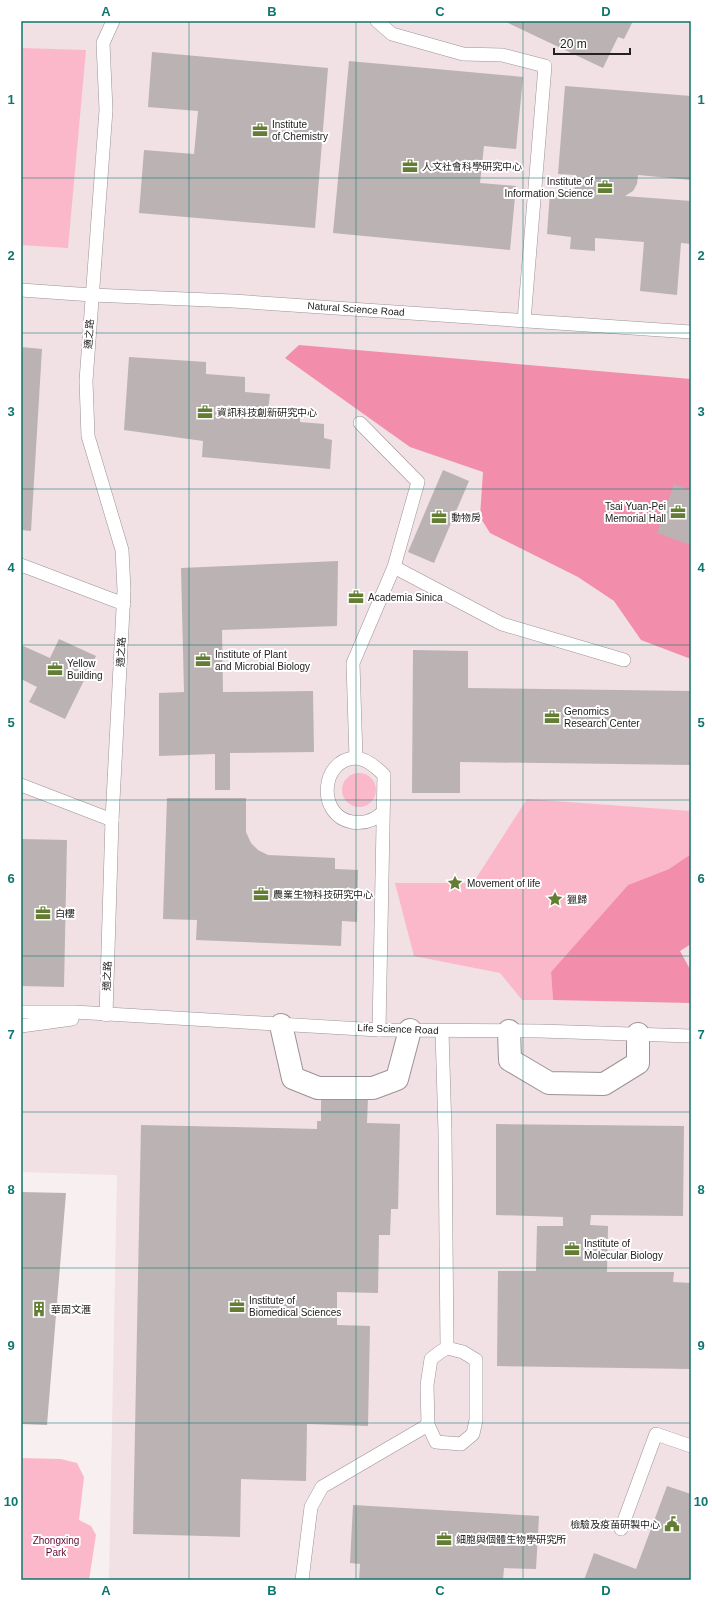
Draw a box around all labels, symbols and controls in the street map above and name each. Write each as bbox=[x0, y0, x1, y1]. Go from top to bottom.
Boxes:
text: A bbox=[101, 4, 111, 19]
text: B bbox=[267, 4, 277, 19]
text: C bbox=[435, 4, 445, 19]
text: D bbox=[601, 4, 611, 19]
scale bar bbox=[554, 30, 630, 56]
text: 20 m bbox=[560, 37, 587, 51]
text: 1 bbox=[7, 92, 15, 107]
text: 1 bbox=[697, 92, 705, 107]
place label: Institute of Chemistry bbox=[272, 119, 328, 142]
office icon: Institute of Chemistry bbox=[251, 121, 269, 139]
office icon: 人文社會科學研究中心 bbox=[401, 157, 419, 175]
place label: 人文社會科學研究中心 bbox=[422, 161, 522, 172]
place label: Institute of Information Science bbox=[505, 176, 593, 199]
office icon: Institute of Information Science bbox=[596, 178, 614, 196]
text: 2 bbox=[7, 248, 15, 263]
text: 2 bbox=[697, 248, 705, 263]
street label: Natural Science Road bbox=[307, 300, 405, 318]
street label: 適之路 bbox=[82, 319, 96, 349]
office icon: 資訊科技創新研究中心 bbox=[196, 403, 214, 421]
text: 3 bbox=[7, 404, 15, 419]
text: 3 bbox=[697, 404, 705, 419]
place label: 資訊科技創新研究中心 bbox=[217, 407, 317, 418]
place label: Tsai Yuan-Pei Memorial Hall bbox=[605, 501, 666, 524]
office icon: Tsai Yuan-Pei Memorial Hall bbox=[669, 503, 687, 521]
office icon: 動物房 bbox=[430, 508, 448, 526]
place label: 動物房 bbox=[451, 512, 481, 523]
text: 4 bbox=[7, 560, 15, 575]
text: 4 bbox=[697, 560, 705, 575]
office icon: Academia Sinica bbox=[347, 588, 365, 606]
place label: Academia Sinica bbox=[368, 592, 443, 603]
street label: 適之路 bbox=[115, 637, 127, 667]
place label: Institute of Plant and Microbial Biology bbox=[215, 649, 310, 672]
office icon: Institute of Plant and Microbial Biology bbox=[194, 651, 212, 669]
place label: Yellow Building bbox=[67, 658, 103, 681]
office icon: Yellow Building bbox=[46, 660, 64, 678]
place label: Genomics Research Center bbox=[564, 706, 640, 729]
office icon: Genomics Research Center bbox=[543, 708, 561, 726]
text: 5 bbox=[7, 715, 15, 730]
text: 5 bbox=[697, 715, 705, 730]
text: 6 bbox=[7, 871, 15, 886]
text: 6 bbox=[697, 871, 705, 886]
place icon: Movement of life bbox=[446, 874, 464, 892]
place label: Movement of life bbox=[467, 878, 541, 889]
office icon: 農業生物科技研究中心 bbox=[252, 885, 270, 903]
place label: 農業生物科技研究中心 bbox=[273, 889, 373, 900]
place icon: 獵歸 bbox=[546, 890, 564, 908]
place label: 獵歸 bbox=[567, 894, 587, 905]
office icon: 白樓 bbox=[34, 904, 52, 922]
place label: 白樓 bbox=[55, 908, 75, 919]
street label: 適之路 bbox=[101, 961, 113, 991]
street label: Life Science Road bbox=[357, 1022, 439, 1036]
text: 7 bbox=[7, 1027, 15, 1042]
text: 7 bbox=[697, 1027, 705, 1042]
text: 8 bbox=[7, 1182, 15, 1197]
text: 8 bbox=[697, 1182, 705, 1197]
place label: Institute of Molecular Biology bbox=[584, 1238, 663, 1261]
office icon: Institute of Molecular Biology bbox=[563, 1240, 581, 1258]
place label: Institute of Biomedical Sciences bbox=[249, 1295, 341, 1318]
office icon: Institute of Biomedical Sciences bbox=[228, 1297, 246, 1315]
building icon: 華固文滙 bbox=[30, 1300, 48, 1318]
place label: 華固文滙 bbox=[51, 1304, 91, 1315]
text: 9 bbox=[7, 1338, 15, 1353]
text: 9 bbox=[697, 1338, 705, 1353]
text: 10 bbox=[4, 1494, 18, 1509]
text: 10 bbox=[694, 1494, 708, 1509]
public building icon: 檢驗及疫苗研製中心 bbox=[663, 1515, 681, 1533]
place label: 檢驗及疫苗研製中心 bbox=[570, 1519, 660, 1530]
office icon: 細胞與個體生物學研究所 bbox=[435, 1530, 453, 1548]
place label: 細胞與個體生物學研究所 bbox=[456, 1534, 566, 1545]
park label: Zhongxing Park bbox=[33, 1535, 79, 1558]
text: A bbox=[101, 1583, 111, 1598]
text: B bbox=[267, 1583, 277, 1598]
text: C bbox=[435, 1583, 445, 1598]
text: D bbox=[601, 1583, 611, 1598]

